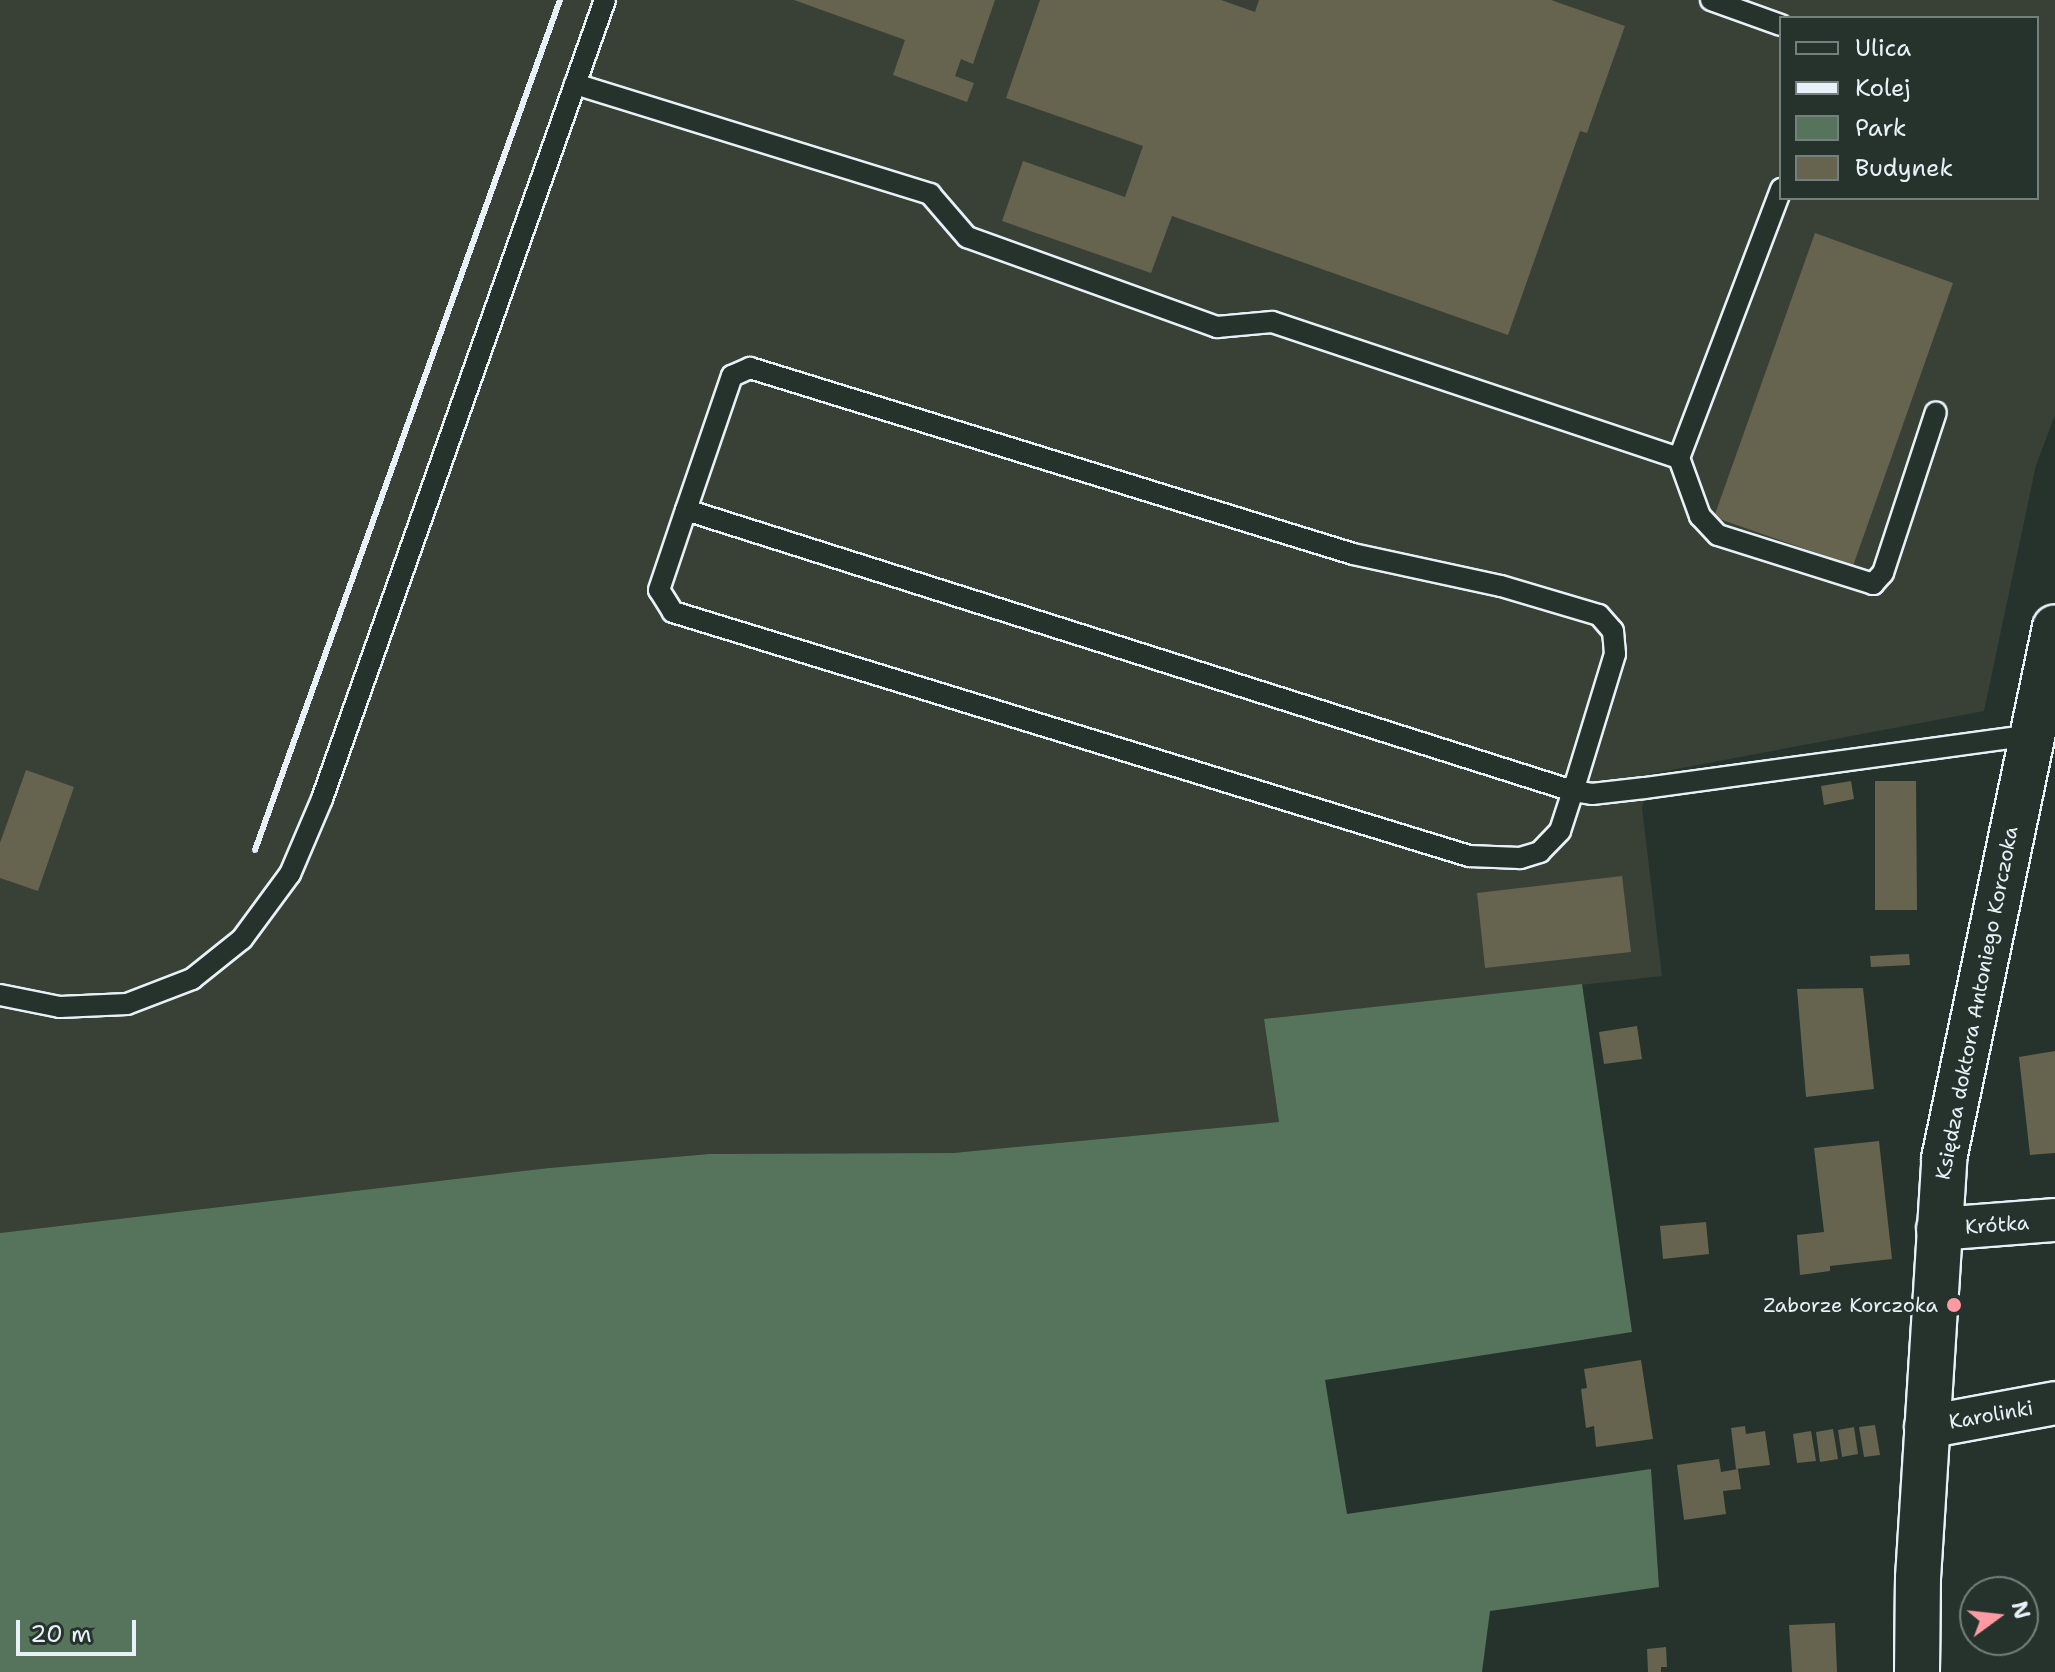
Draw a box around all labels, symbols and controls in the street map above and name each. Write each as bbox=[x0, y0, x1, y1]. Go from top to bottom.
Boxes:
legend bbox=[1779, 16, 2039, 200]
text: Ulica bbox=[1855, 32, 1911, 64]
text: Kolej bbox=[1855, 72, 1911, 104]
text: Park bbox=[1855, 112, 1907, 144]
text: Budynek bbox=[1855, 152, 1953, 184]
street label: Księdza doktora Antoniego Korczoka bbox=[1931, 824, 2023, 1182]
street label: Krótka bbox=[1964, 1211, 2030, 1239]
place label: Zaborze Korczoka bbox=[1763, 1293, 1938, 1317]
marker: Zaborze Korczoka bbox=[1945, 1296, 1963, 1314]
street label: Karolinki bbox=[1947, 1396, 2035, 1434]
north arrow bbox=[1959, 1576, 2039, 1656]
text: N bbox=[2004, 1598, 2037, 1622]
scale bar bbox=[20, 1604, 140, 1654]
text: 20 m bbox=[30, 1618, 92, 1650]

